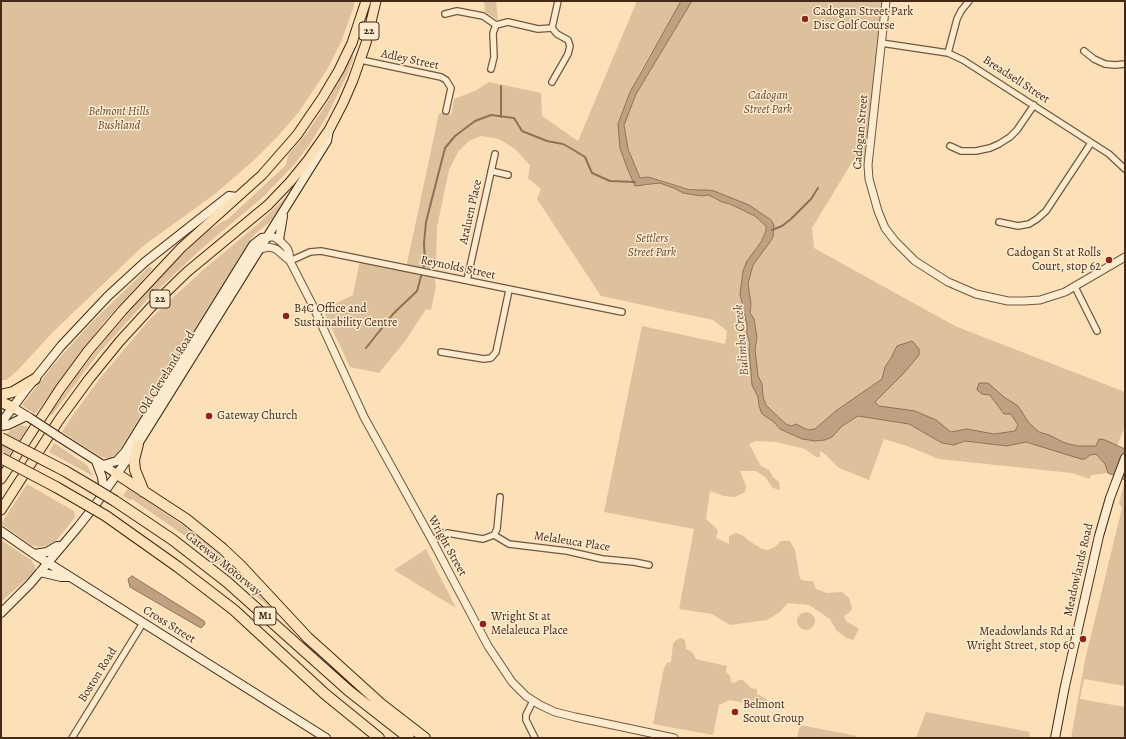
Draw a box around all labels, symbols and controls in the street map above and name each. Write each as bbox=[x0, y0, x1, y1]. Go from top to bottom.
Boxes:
place label: Cadogan Street Park Disc Golf Course bbox=[813, 5, 913, 33]
marker: Cadogan Street Park Disc Golf Course bbox=[800, 14, 810, 24]
road number: 22 bbox=[359, 22, 379, 40]
street label: Adley Street bbox=[380, 47, 440, 73]
street label: Breadsell Street bbox=[980, 53, 1052, 107]
park label: Cadogan Street Park bbox=[744, 89, 792, 117]
street label: Cadogan Street bbox=[851, 94, 871, 170]
park label: Belmont Hills Bushland bbox=[89, 105, 149, 133]
street label: Araluen Place bbox=[457, 178, 485, 246]
park label: Settlers Street Park bbox=[628, 232, 676, 260]
place label: Cadogan St at Rolls Court, stop 62 bbox=[1007, 246, 1101, 274]
street label: Reynolds Street bbox=[419, 253, 497, 283]
marker: Cadogan St at Rolls Court, stop 62 bbox=[1104, 255, 1114, 265]
road number: 22 bbox=[150, 290, 170, 308]
place label: B4C Office and Sustainability Centre bbox=[294, 302, 397, 330]
water label: Bulimba Creek bbox=[731, 304, 753, 376]
marker: B4C Office and Sustainability Centre bbox=[281, 311, 291, 321]
street label: Old Cleveland Road bbox=[136, 329, 198, 417]
place label: Gateway Church bbox=[217, 409, 298, 423]
marker: Gateway Church bbox=[204, 411, 214, 421]
street label: Wright Street bbox=[424, 513, 470, 579]
street label: Meadowlands Road bbox=[1061, 522, 1097, 618]
street label: Gateway Motorway bbox=[182, 529, 264, 599]
street label: Melaleuca Place bbox=[533, 529, 611, 555]
street label: Cross Street bbox=[140, 603, 198, 647]
road number: M1 bbox=[254, 607, 276, 625]
place label: Wright St at Melaleuca Place bbox=[491, 610, 568, 638]
marker: Wright St at Melaleuca Place bbox=[478, 619, 488, 629]
place label: Meadowlands Rd at Wright Street, stop 60 bbox=[967, 625, 1075, 653]
marker: Meadowlands Rd at Wright Street, stop 60 bbox=[1078, 634, 1088, 644]
street label: Boston Road bbox=[76, 645, 120, 705]
place label: Belmont Scout Group bbox=[743, 698, 804, 726]
marker: Belmont Scout Group bbox=[730, 707, 740, 717]

